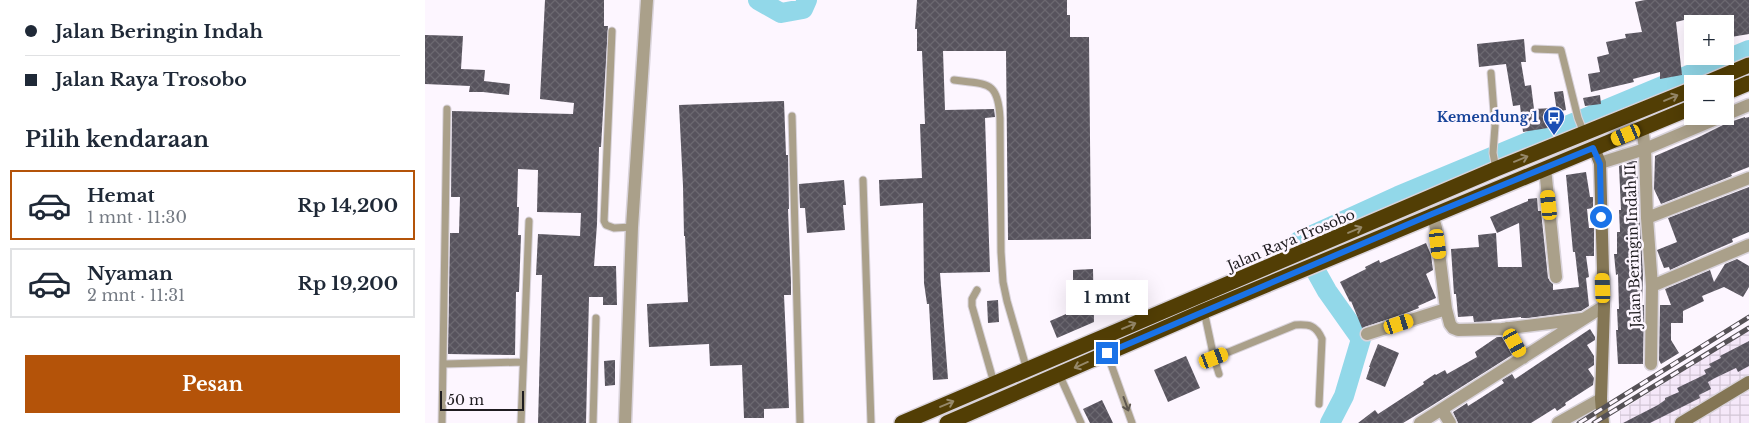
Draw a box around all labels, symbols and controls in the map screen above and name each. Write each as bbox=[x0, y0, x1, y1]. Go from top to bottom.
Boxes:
map controls bbox=[1684, 15, 1734, 125]
button: + bbox=[1684, 15, 1734, 65]
text: Jalan Beringin Indah bbox=[55, 20, 263, 43]
text: Jalan Raya Trosobo bbox=[55, 68, 247, 91]
button: − bbox=[1684, 75, 1734, 125]
one-way arrow bbox=[1663, 92, 1678, 102]
bus stop icon: Kemendung 1 bbox=[1542, 105, 1566, 136]
place label: Kemendung 1 bbox=[1437, 108, 1538, 126]
car bbox=[1609, 122, 1642, 148]
text: Pilih kendaraan bbox=[25, 126, 209, 153]
one-way arrow bbox=[1513, 154, 1528, 163]
street label: Jalan Beringin Indah II bbox=[1621, 164, 1645, 330]
icon: car bbox=[27, 183, 72, 228]
text: Hemat bbox=[87, 184, 155, 207]
car bbox=[1539, 189, 1558, 221]
text: Rp 14,200 bbox=[297, 194, 398, 217]
street label: Jalan Raya Trosobo bbox=[1223, 205, 1358, 276]
route start bbox=[1590, 206, 1612, 228]
text: 1 mnt · 11:30 bbox=[87, 207, 187, 227]
one-way arrow bbox=[1347, 224, 1362, 234]
car bbox=[1428, 228, 1447, 260]
icon: car bbox=[27, 261, 72, 306]
text: Nyaman bbox=[87, 262, 173, 285]
text: Rp 19,200 bbox=[298, 272, 398, 295]
car bbox=[1594, 273, 1611, 303]
callout: 1 mnt bbox=[1066, 280, 1148, 316]
text: 2 mnt · 11:31 bbox=[87, 285, 185, 305]
text: 1 mnt bbox=[1084, 287, 1130, 307]
car bbox=[1382, 312, 1415, 336]
one-way arrow bbox=[1121, 321, 1136, 331]
car bbox=[1501, 326, 1528, 360]
route end bbox=[1096, 342, 1118, 364]
car bbox=[1197, 346, 1230, 370]
button: Pesan bbox=[25, 355, 400, 413]
one-way arrow bbox=[1074, 360, 1089, 370]
scale bar bbox=[440, 388, 524, 411]
text: 50 m bbox=[447, 391, 484, 409]
one-way arrow bbox=[1122, 395, 1131, 411]
one-way arrow bbox=[939, 398, 954, 408]

